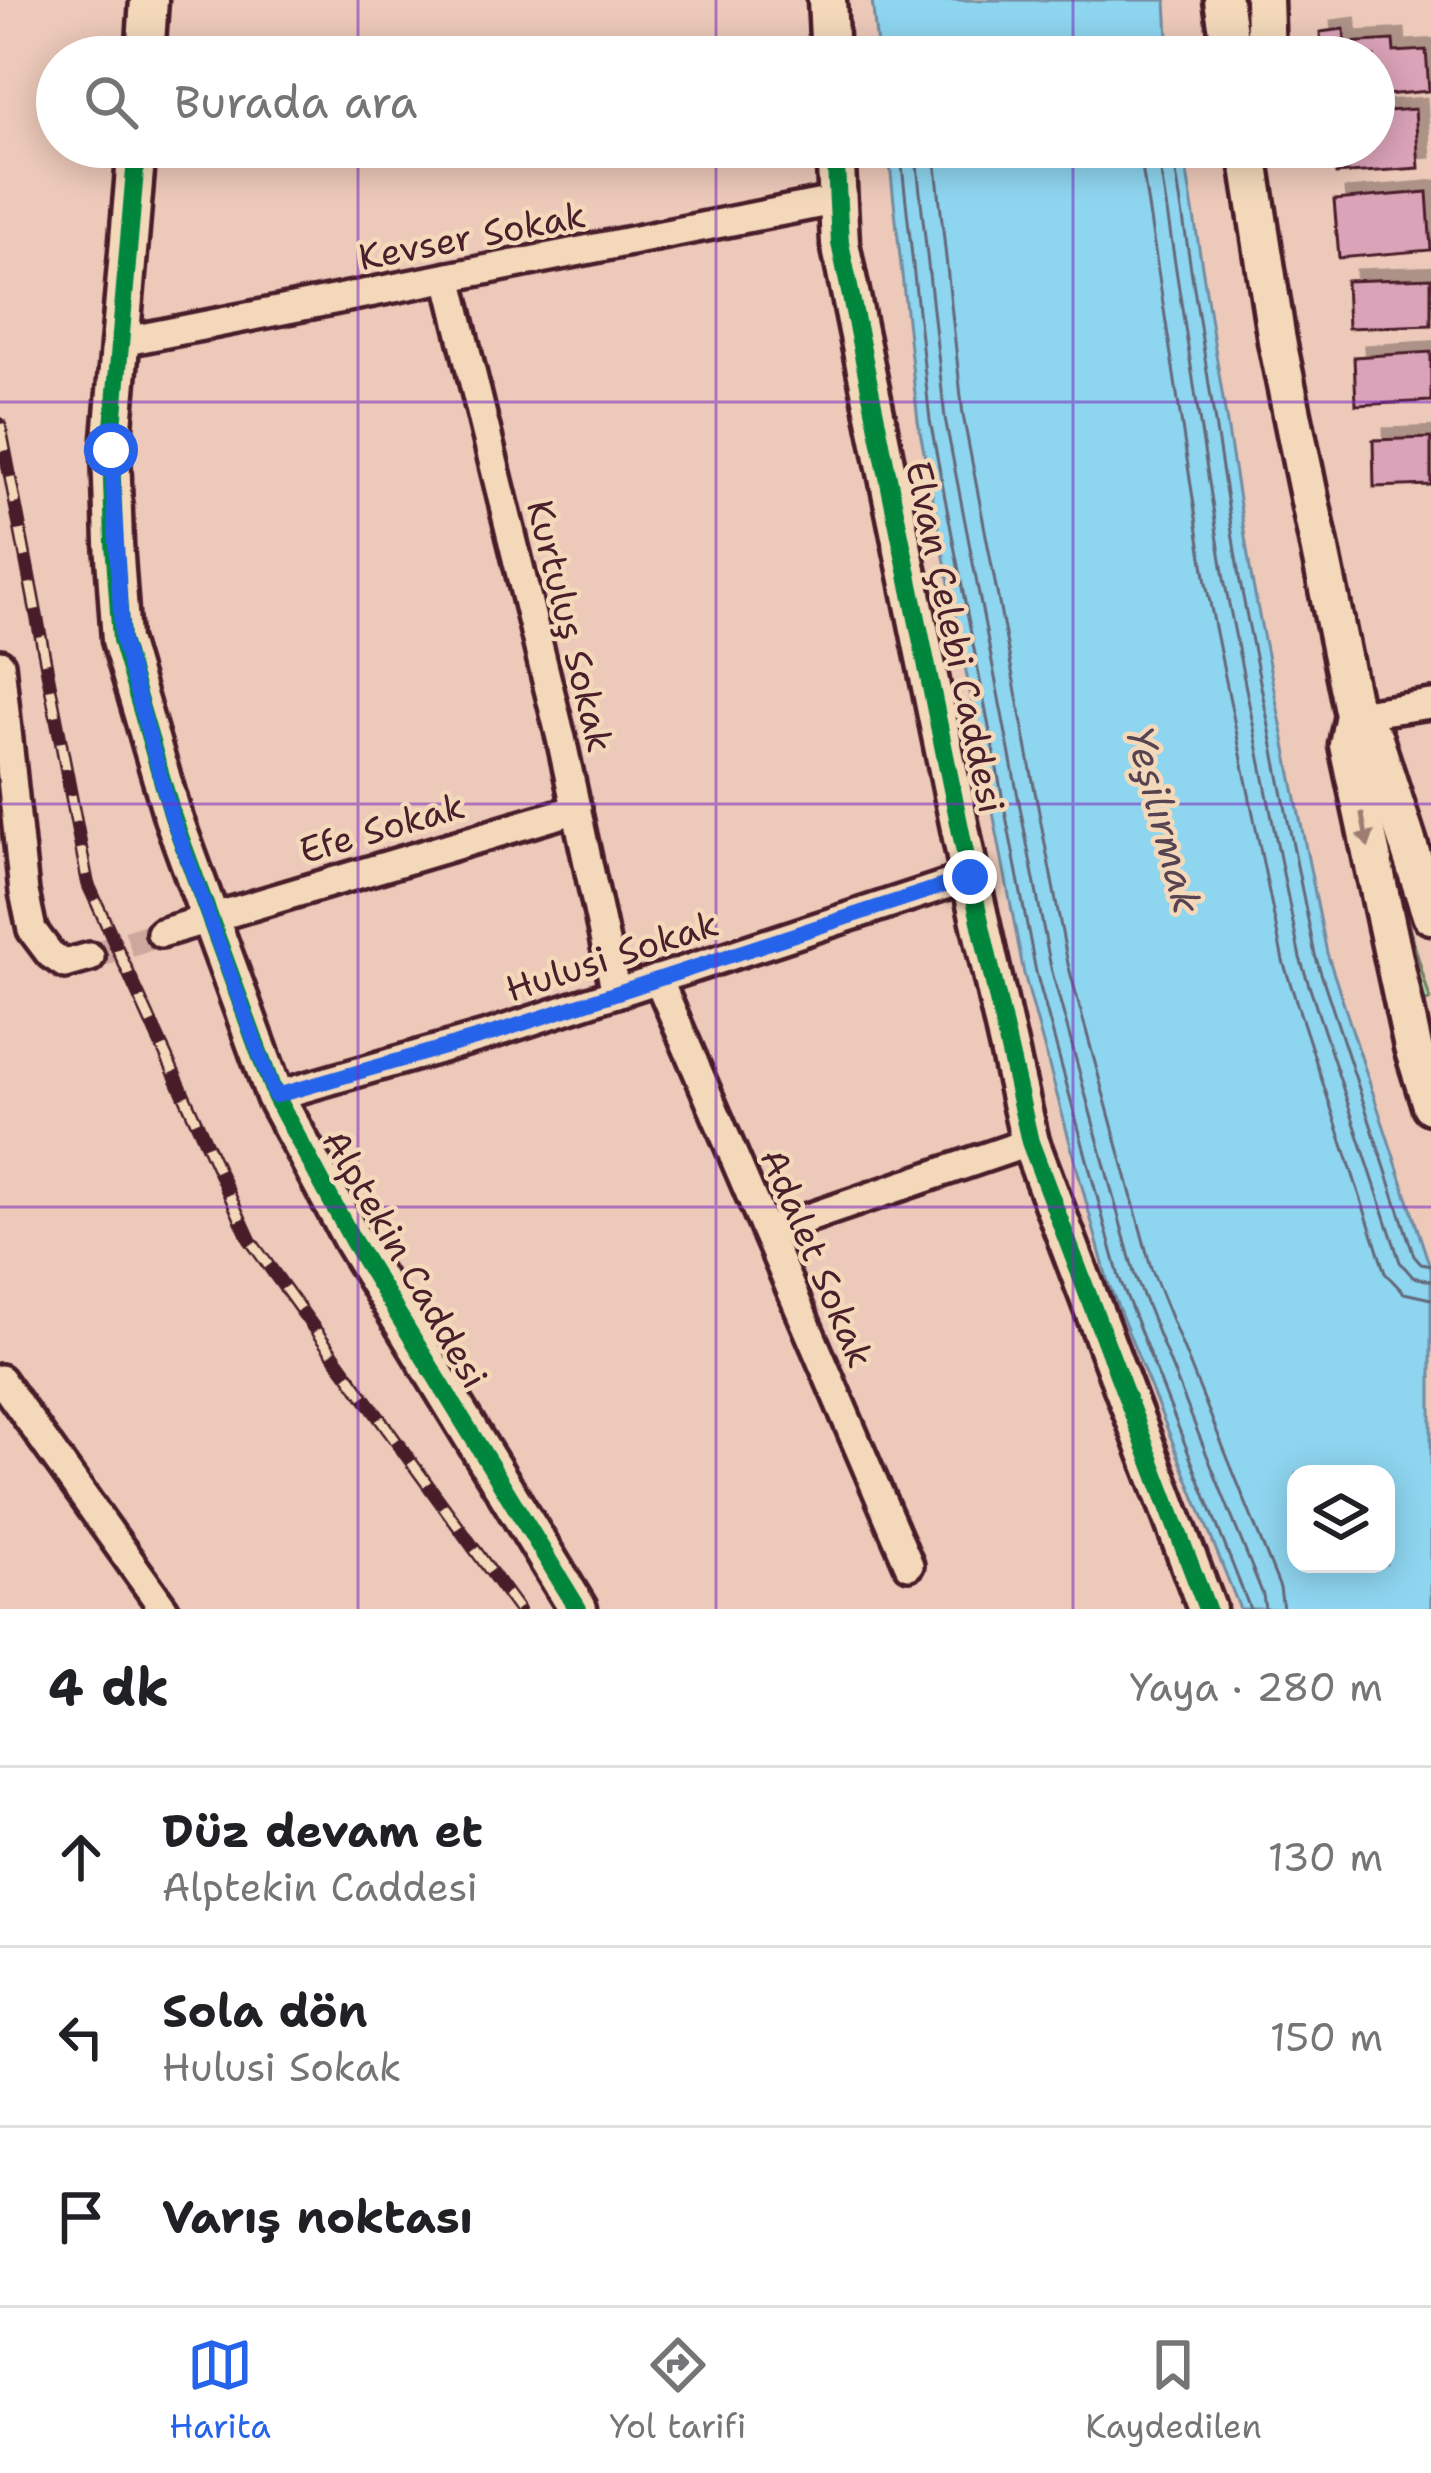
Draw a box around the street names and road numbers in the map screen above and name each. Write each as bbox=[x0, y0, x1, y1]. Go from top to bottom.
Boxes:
street label: Kevser Sokak bbox=[354, 190, 590, 282]
street label: Elvan Çelebi Caddesi bbox=[894, 457, 1016, 817]
street label: Kurtuluş Sokak bbox=[515, 495, 625, 757]
street label: Efe Sokak bbox=[294, 781, 470, 875]
street label: Hulusi Sokak bbox=[499, 899, 725, 1013]
street label: Alptekin Caddesi bbox=[311, 1121, 499, 1397]
street label: Adalet Sokak bbox=[749, 1141, 885, 1375]

